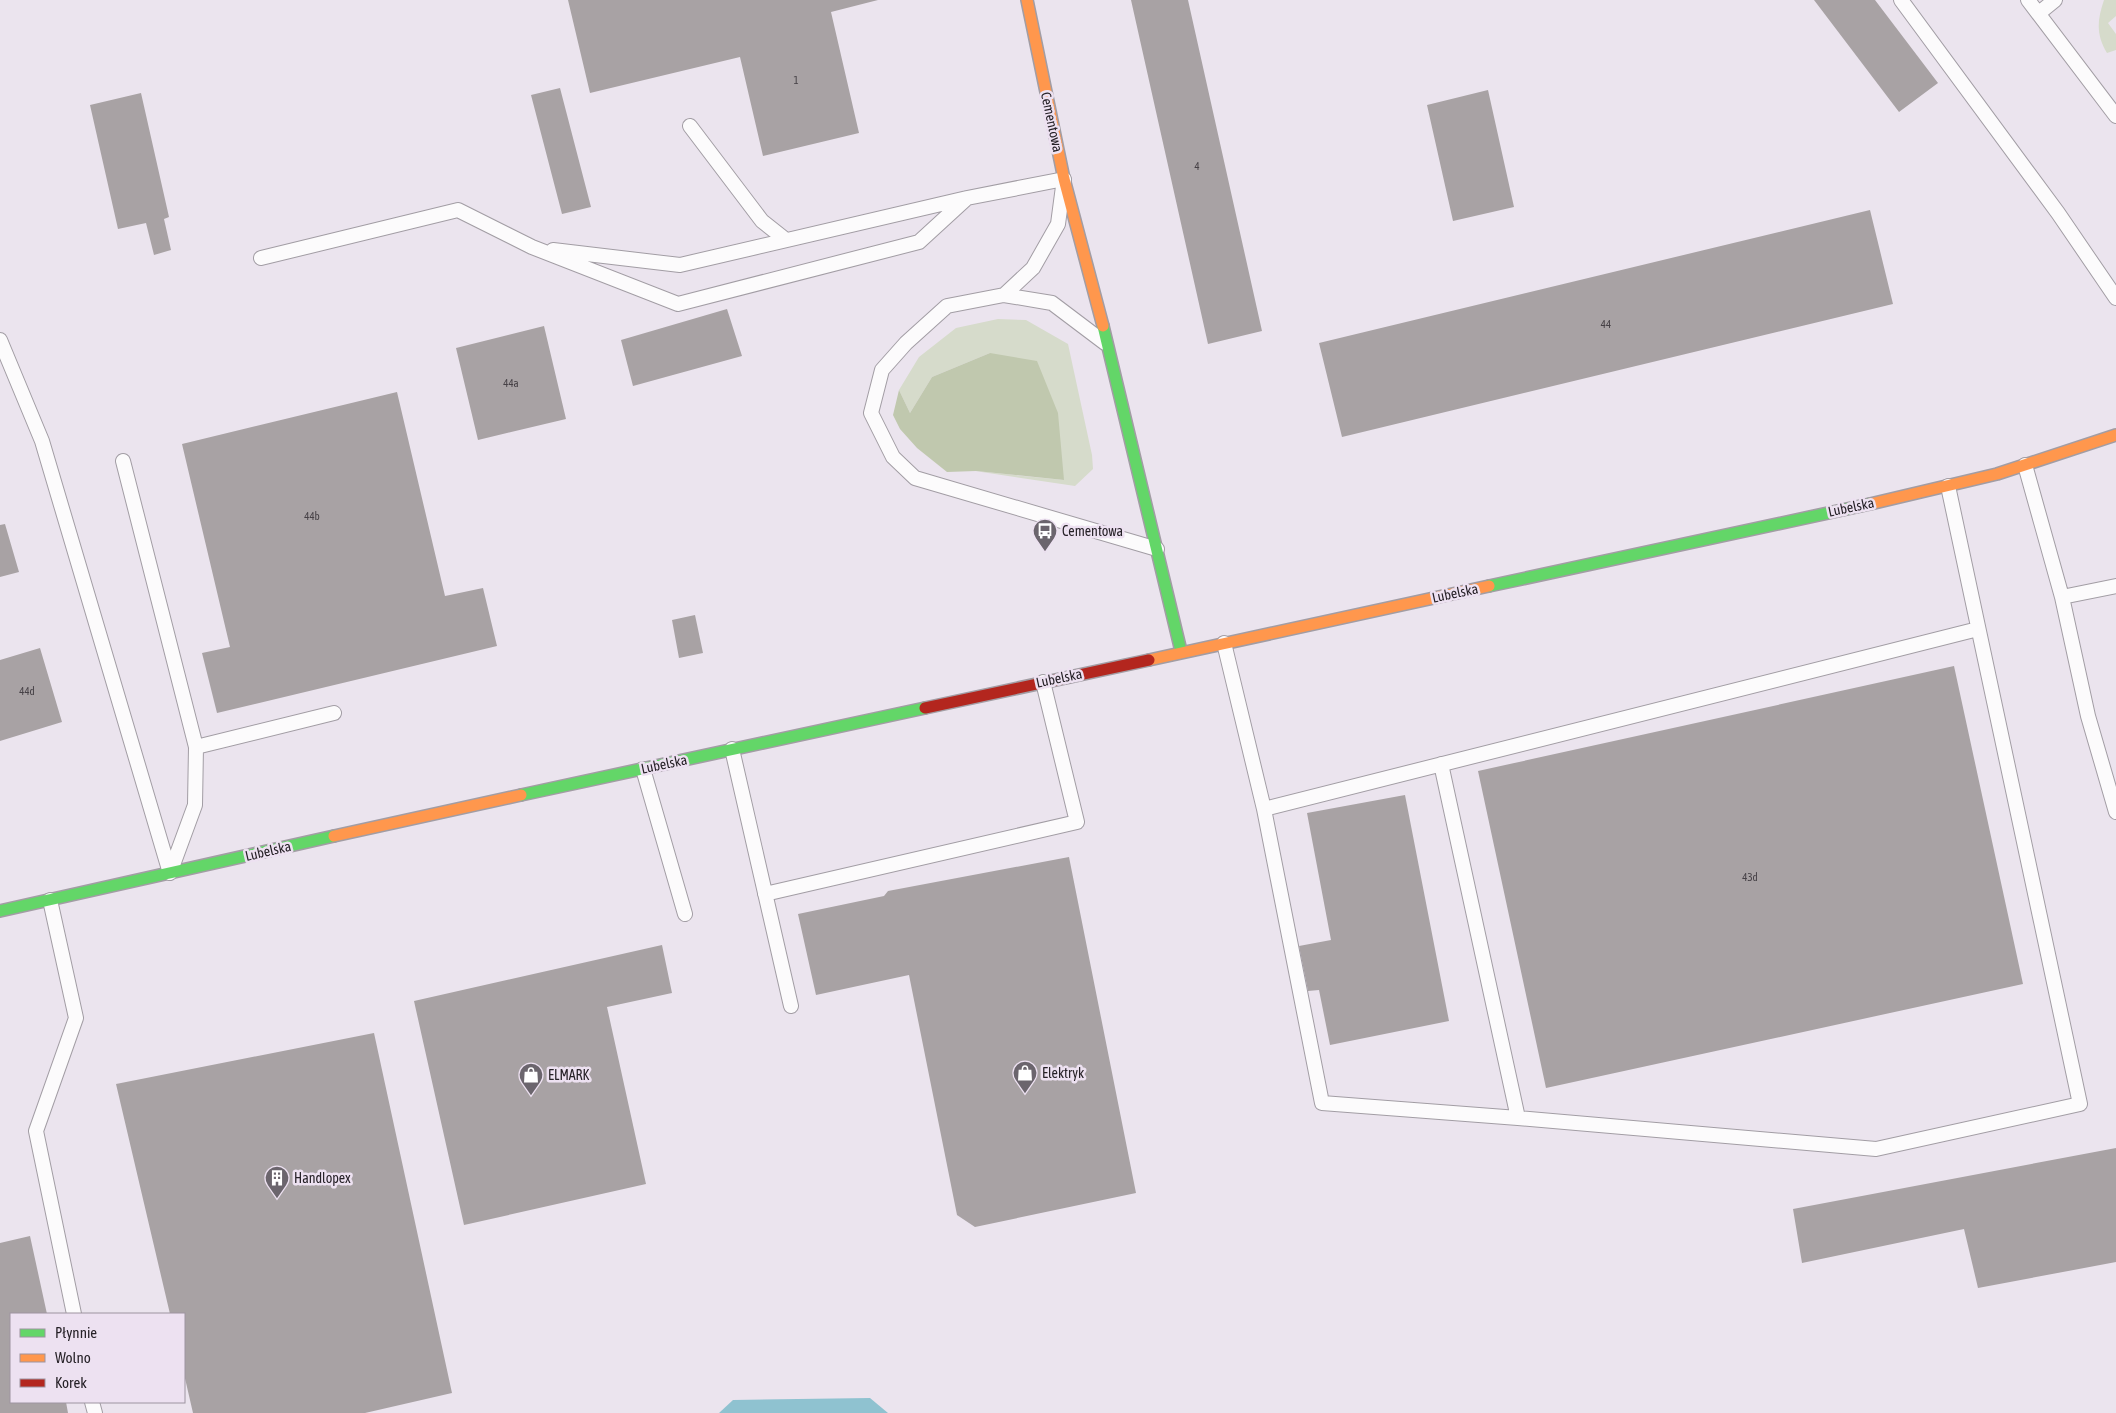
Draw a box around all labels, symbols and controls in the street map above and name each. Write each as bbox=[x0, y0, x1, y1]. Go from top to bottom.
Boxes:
house number: 1 bbox=[793, 74, 799, 86]
street label: Cementowa bbox=[1038, 91, 1066, 153]
house number: 4 bbox=[1194, 160, 1200, 172]
house number: 44 bbox=[1601, 318, 1611, 330]
house number: 44a bbox=[503, 377, 519, 389]
street label: Lubelska bbox=[1827, 494, 1875, 520]
house number: 44b bbox=[304, 510, 320, 522]
bus stop icon: Cementowa bbox=[1032, 518, 1058, 552]
place label: Cementowa bbox=[1062, 523, 1123, 539]
street label: Lubelska bbox=[1431, 580, 1479, 606]
street label: Lubelska bbox=[1035, 665, 1083, 691]
house number: 44d bbox=[19, 685, 35, 697]
street label: Lubelska bbox=[640, 751, 688, 777]
street label: Lubelska bbox=[244, 838, 292, 864]
house number: 43d bbox=[1742, 871, 1758, 883]
shop icon: Elektryk bbox=[1012, 1060, 1038, 1094]
shop icon: ELMARK bbox=[518, 1062, 544, 1096]
place label: Elektryk bbox=[1042, 1065, 1084, 1081]
place label: ELMARK bbox=[548, 1067, 590, 1083]
building icon: Handlopex bbox=[264, 1165, 290, 1199]
place label: Handlopex bbox=[294, 1170, 351, 1186]
legend bbox=[10, 1313, 185, 1403]
text: Płynnie bbox=[55, 1324, 97, 1341]
text: Wolno bbox=[55, 1349, 91, 1366]
text: Korek bbox=[55, 1374, 87, 1391]

